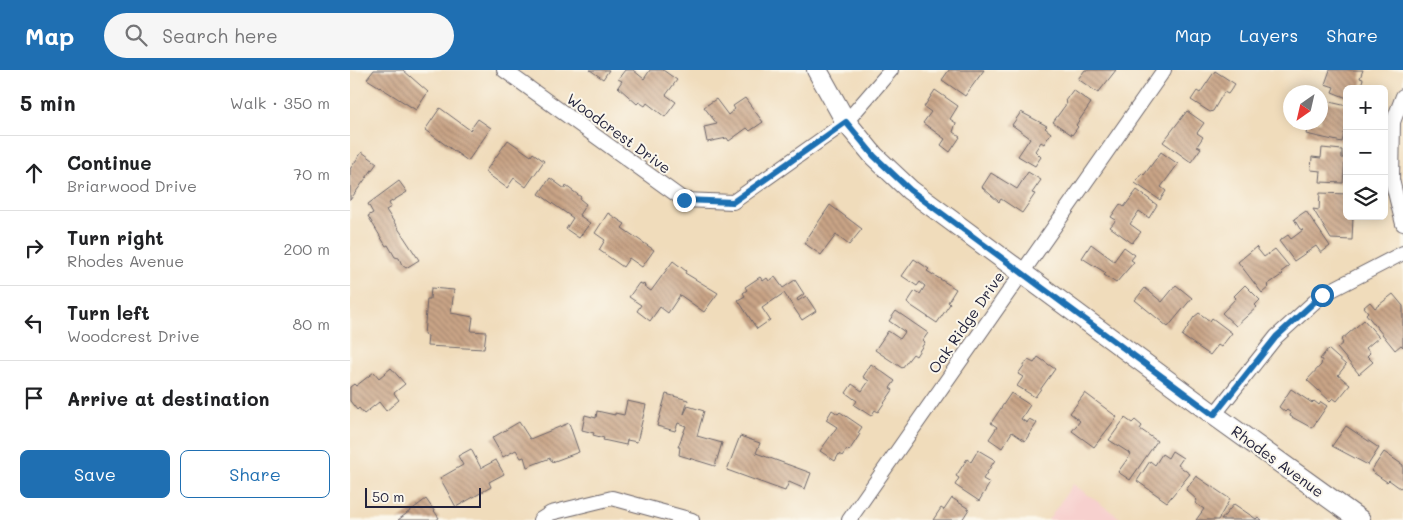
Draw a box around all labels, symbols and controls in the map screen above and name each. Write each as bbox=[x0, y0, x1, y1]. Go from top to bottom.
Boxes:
search box bbox=[104, 13, 454, 58]
text: Map bbox=[25, 20, 74, 51]
icon: search bbox=[122, 21, 150, 49]
text: Search here bbox=[162, 23, 278, 48]
text: Map bbox=[1175, 23, 1211, 47]
text: Layers bbox=[1239, 23, 1298, 47]
text: Share bbox=[1326, 23, 1378, 47]
north arrow bbox=[1283, 85, 1328, 130]
map controls bbox=[1343, 85, 1388, 220]
button: + bbox=[1343, 85, 1388, 130]
street label: Woodcrest Drive bbox=[563, 88, 675, 178]
text: 5 min bbox=[20, 89, 76, 116]
text: Walk · 350 m bbox=[230, 92, 330, 113]
button: − bbox=[1343, 130, 1388, 175]
text: Continue bbox=[67, 150, 152, 175]
icon: ahead bbox=[20, 159, 48, 187]
text: 70 m bbox=[293, 163, 330, 184]
text: Briarwood Drive bbox=[67, 175, 197, 196]
button: layers bbox=[1343, 175, 1388, 220]
route end bbox=[673, 189, 696, 212]
text: Turn right bbox=[67, 225, 164, 250]
icon: right bbox=[20, 234, 48, 262]
text: 200 m bbox=[283, 238, 330, 259]
text: Rhodes Avenue bbox=[67, 250, 184, 271]
street label: Oak Ridge Drive bbox=[923, 267, 1009, 377]
route start bbox=[1311, 284, 1334, 307]
text: Turn left bbox=[67, 300, 150, 325]
icon: left bbox=[20, 309, 48, 337]
text: 80 m bbox=[293, 313, 330, 334]
text: Woodcrest Drive bbox=[67, 325, 200, 346]
icon: arrive bbox=[20, 384, 48, 412]
text: Arrive at destination bbox=[67, 386, 270, 411]
street label: Rhodes Avenue bbox=[1228, 421, 1328, 501]
button: Save bbox=[20, 450, 170, 498]
button: Share bbox=[180, 450, 330, 498]
scale bar bbox=[365, 485, 481, 508]
text: 50 m bbox=[372, 487, 404, 506]

